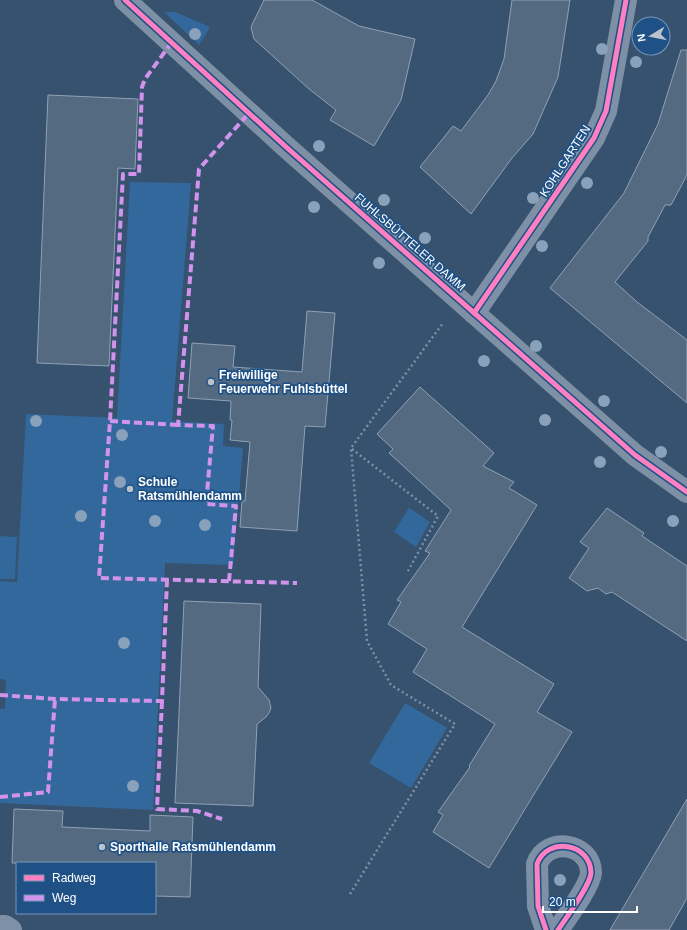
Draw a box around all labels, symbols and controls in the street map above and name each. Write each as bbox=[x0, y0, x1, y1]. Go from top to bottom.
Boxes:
north arrow bbox=[631, 16, 671, 56]
text: N bbox=[635, 33, 648, 43]
street label: KOHLGARTEN bbox=[537, 123, 593, 199]
street label: FUHLSBÜTTELER DAMM bbox=[352, 190, 468, 294]
place label: Freiwillige Feuerwehr Fuhlsbüttel bbox=[219, 368, 348, 396]
marker: Freiwillige Feuerwehr Fuhlsbüttel bbox=[206, 377, 216, 387]
place label: Schule Ratsmühlendamm bbox=[138, 475, 242, 503]
marker: Schule Ratsmühlendamm bbox=[125, 484, 135, 494]
place label: Sporthalle Ratsmühlendamm bbox=[110, 840, 276, 854]
marker: Sporthalle Ratsmühlendamm bbox=[97, 842, 107, 852]
legend bbox=[16, 862, 156, 914]
text: Radweg bbox=[52, 871, 96, 885]
scale bar bbox=[543, 888, 637, 914]
text: Weg bbox=[52, 891, 76, 905]
text: 20 m bbox=[549, 895, 576, 909]

